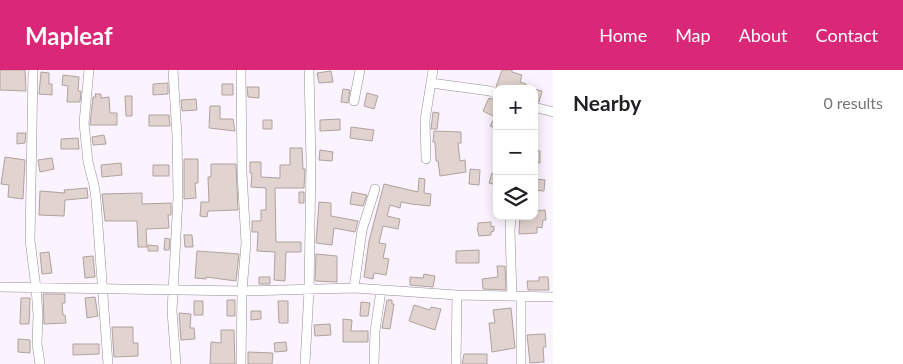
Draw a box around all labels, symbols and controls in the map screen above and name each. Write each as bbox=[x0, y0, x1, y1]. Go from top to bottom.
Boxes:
text: Mapleaf bbox=[25, 21, 113, 50]
text: Home bbox=[599, 24, 647, 46]
text: Map bbox=[675, 24, 711, 46]
text: About bbox=[739, 24, 788, 46]
text: Contact bbox=[816, 24, 878, 46]
map controls bbox=[493, 85, 538, 220]
button: + bbox=[493, 85, 538, 130]
text: Nearby bbox=[573, 90, 641, 115]
text: 0 results bbox=[823, 93, 883, 112]
button: − bbox=[493, 130, 538, 175]
button: layers bbox=[493, 175, 538, 220]

